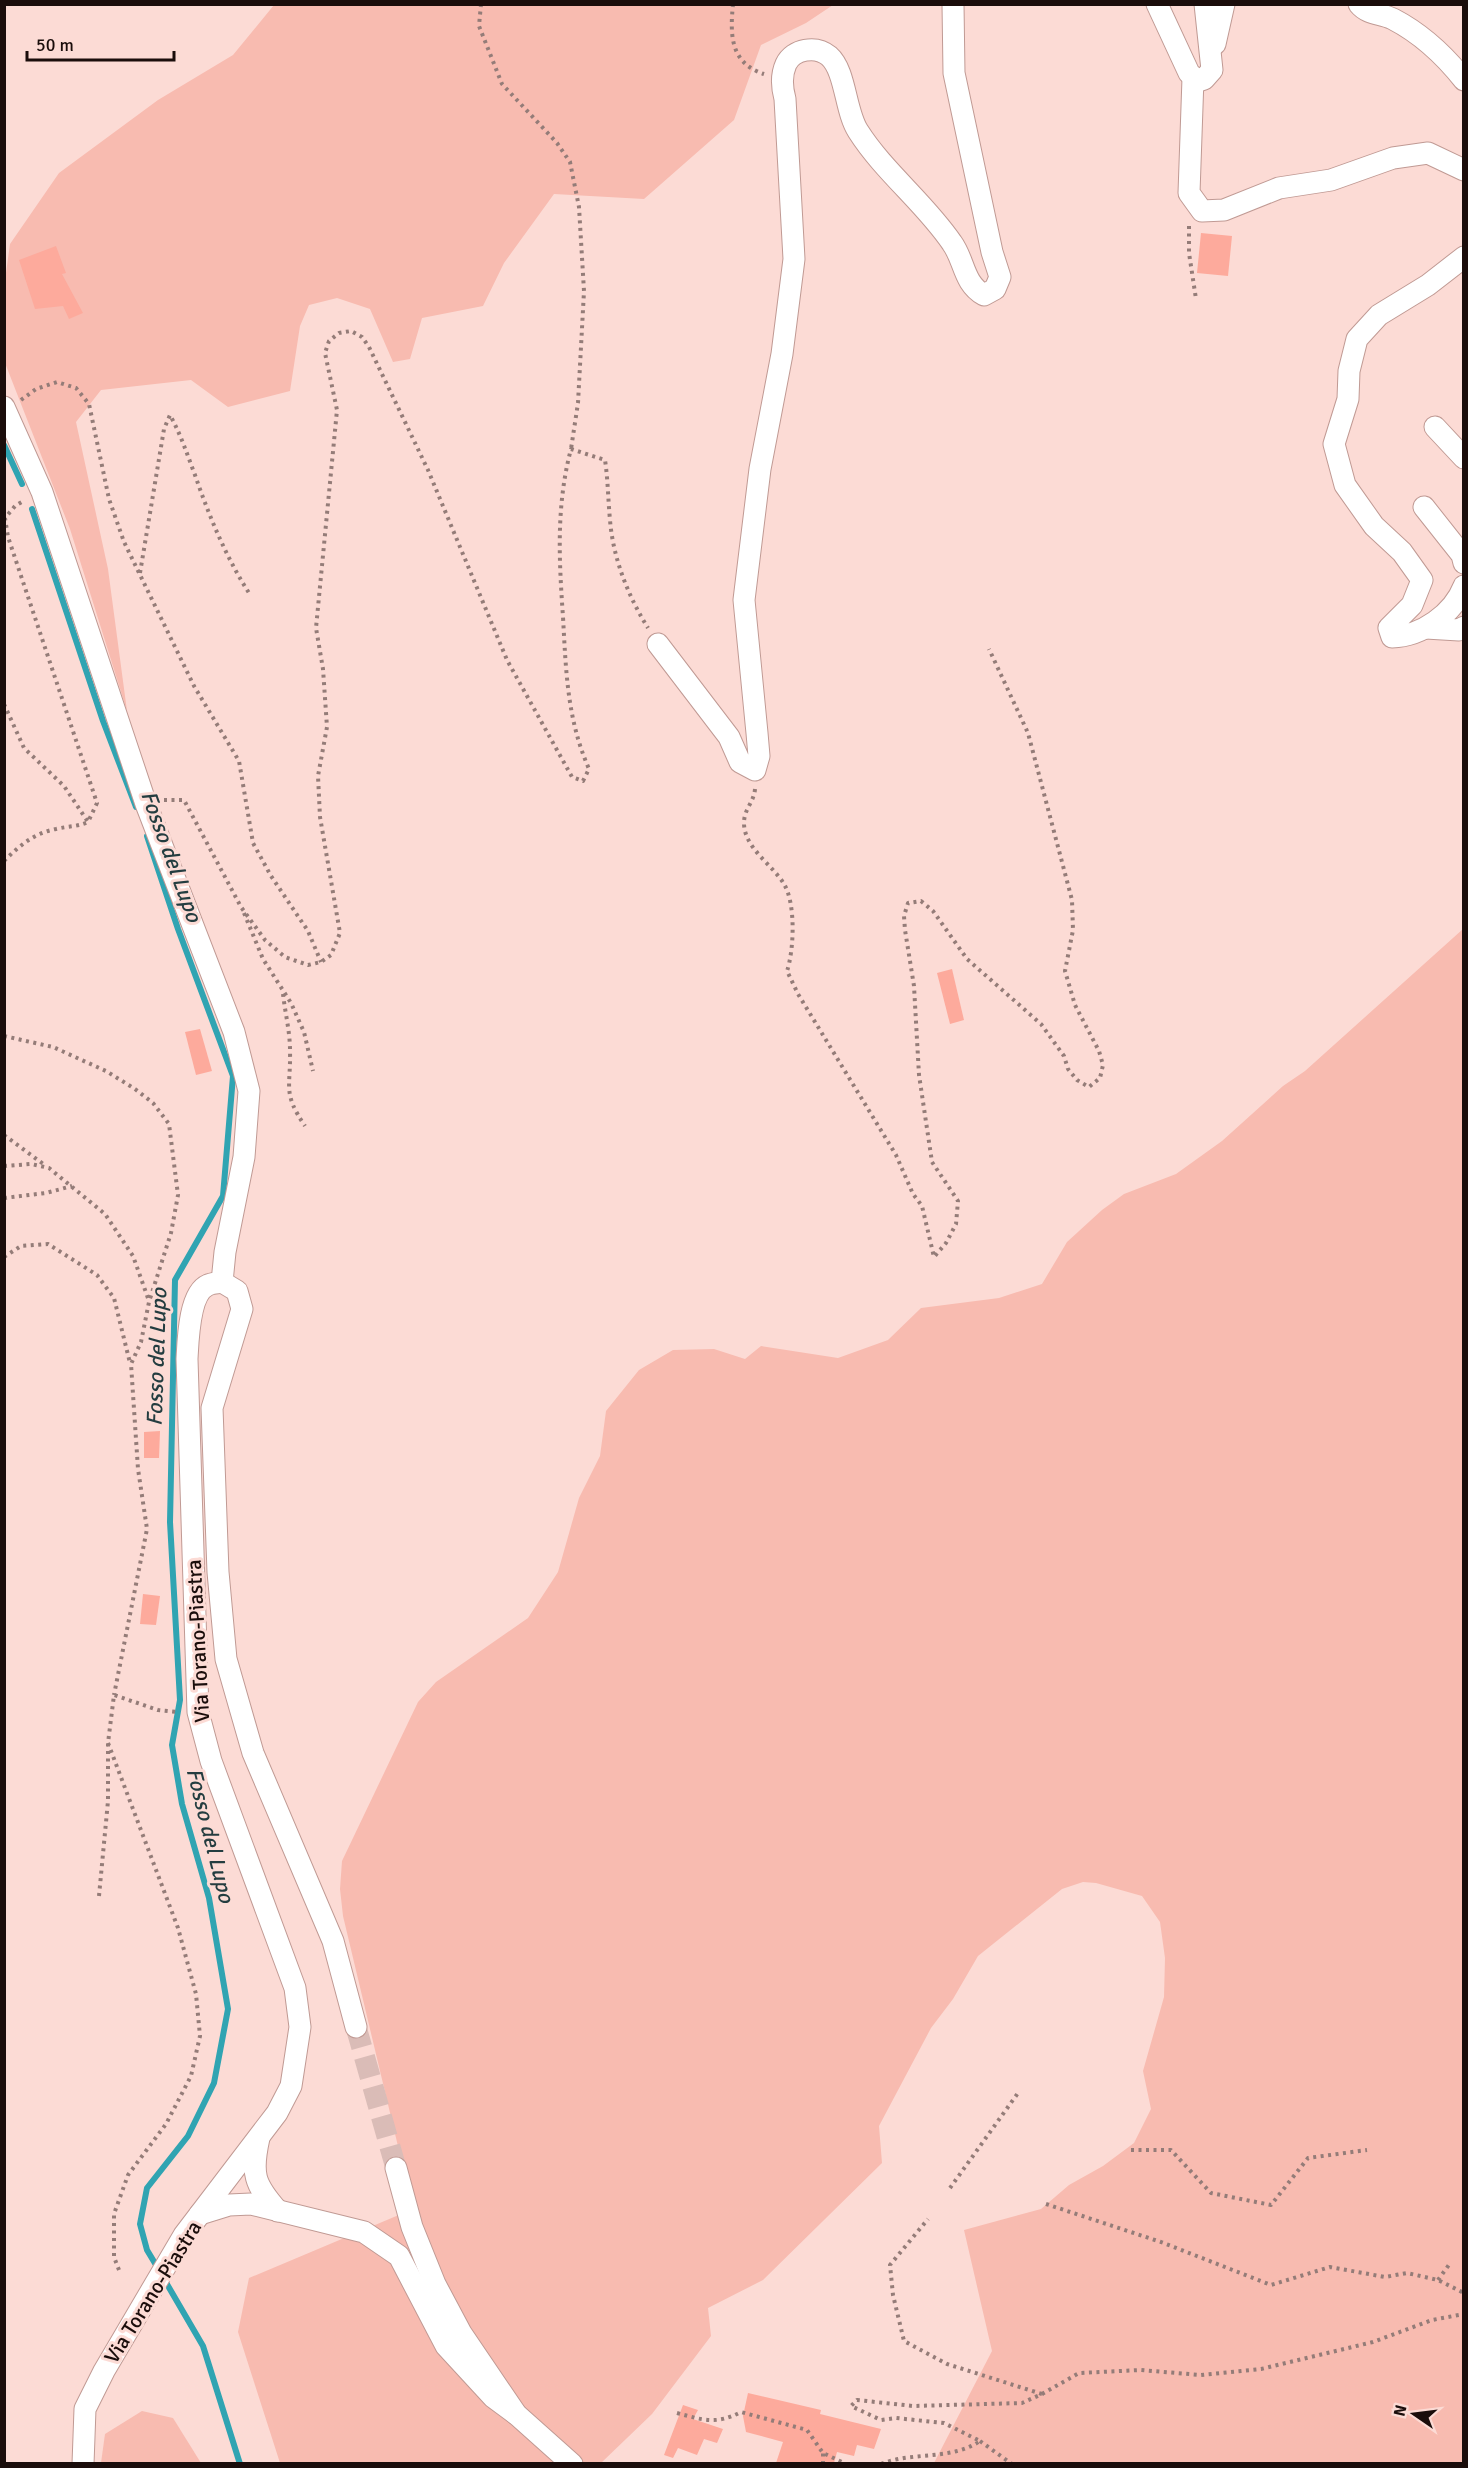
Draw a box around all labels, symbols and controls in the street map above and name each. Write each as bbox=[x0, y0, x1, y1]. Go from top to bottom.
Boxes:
scale bar bbox=[27, 24, 174, 62]
text: 50 m bbox=[36, 34, 74, 56]
water label: Fosso del Lupo bbox=[135, 787, 208, 927]
water label: Fosso del Lupo bbox=[141, 1286, 172, 1426]
street label: Via Torano-Piastra bbox=[181, 1559, 215, 1723]
water label: Fosso del Lupo bbox=[181, 1765, 241, 1907]
street label: Via Torano-Piastra bbox=[99, 2216, 207, 2368]
north arrow bbox=[1384, 2384, 1444, 2444]
text: N bbox=[1389, 2403, 1411, 2418]

